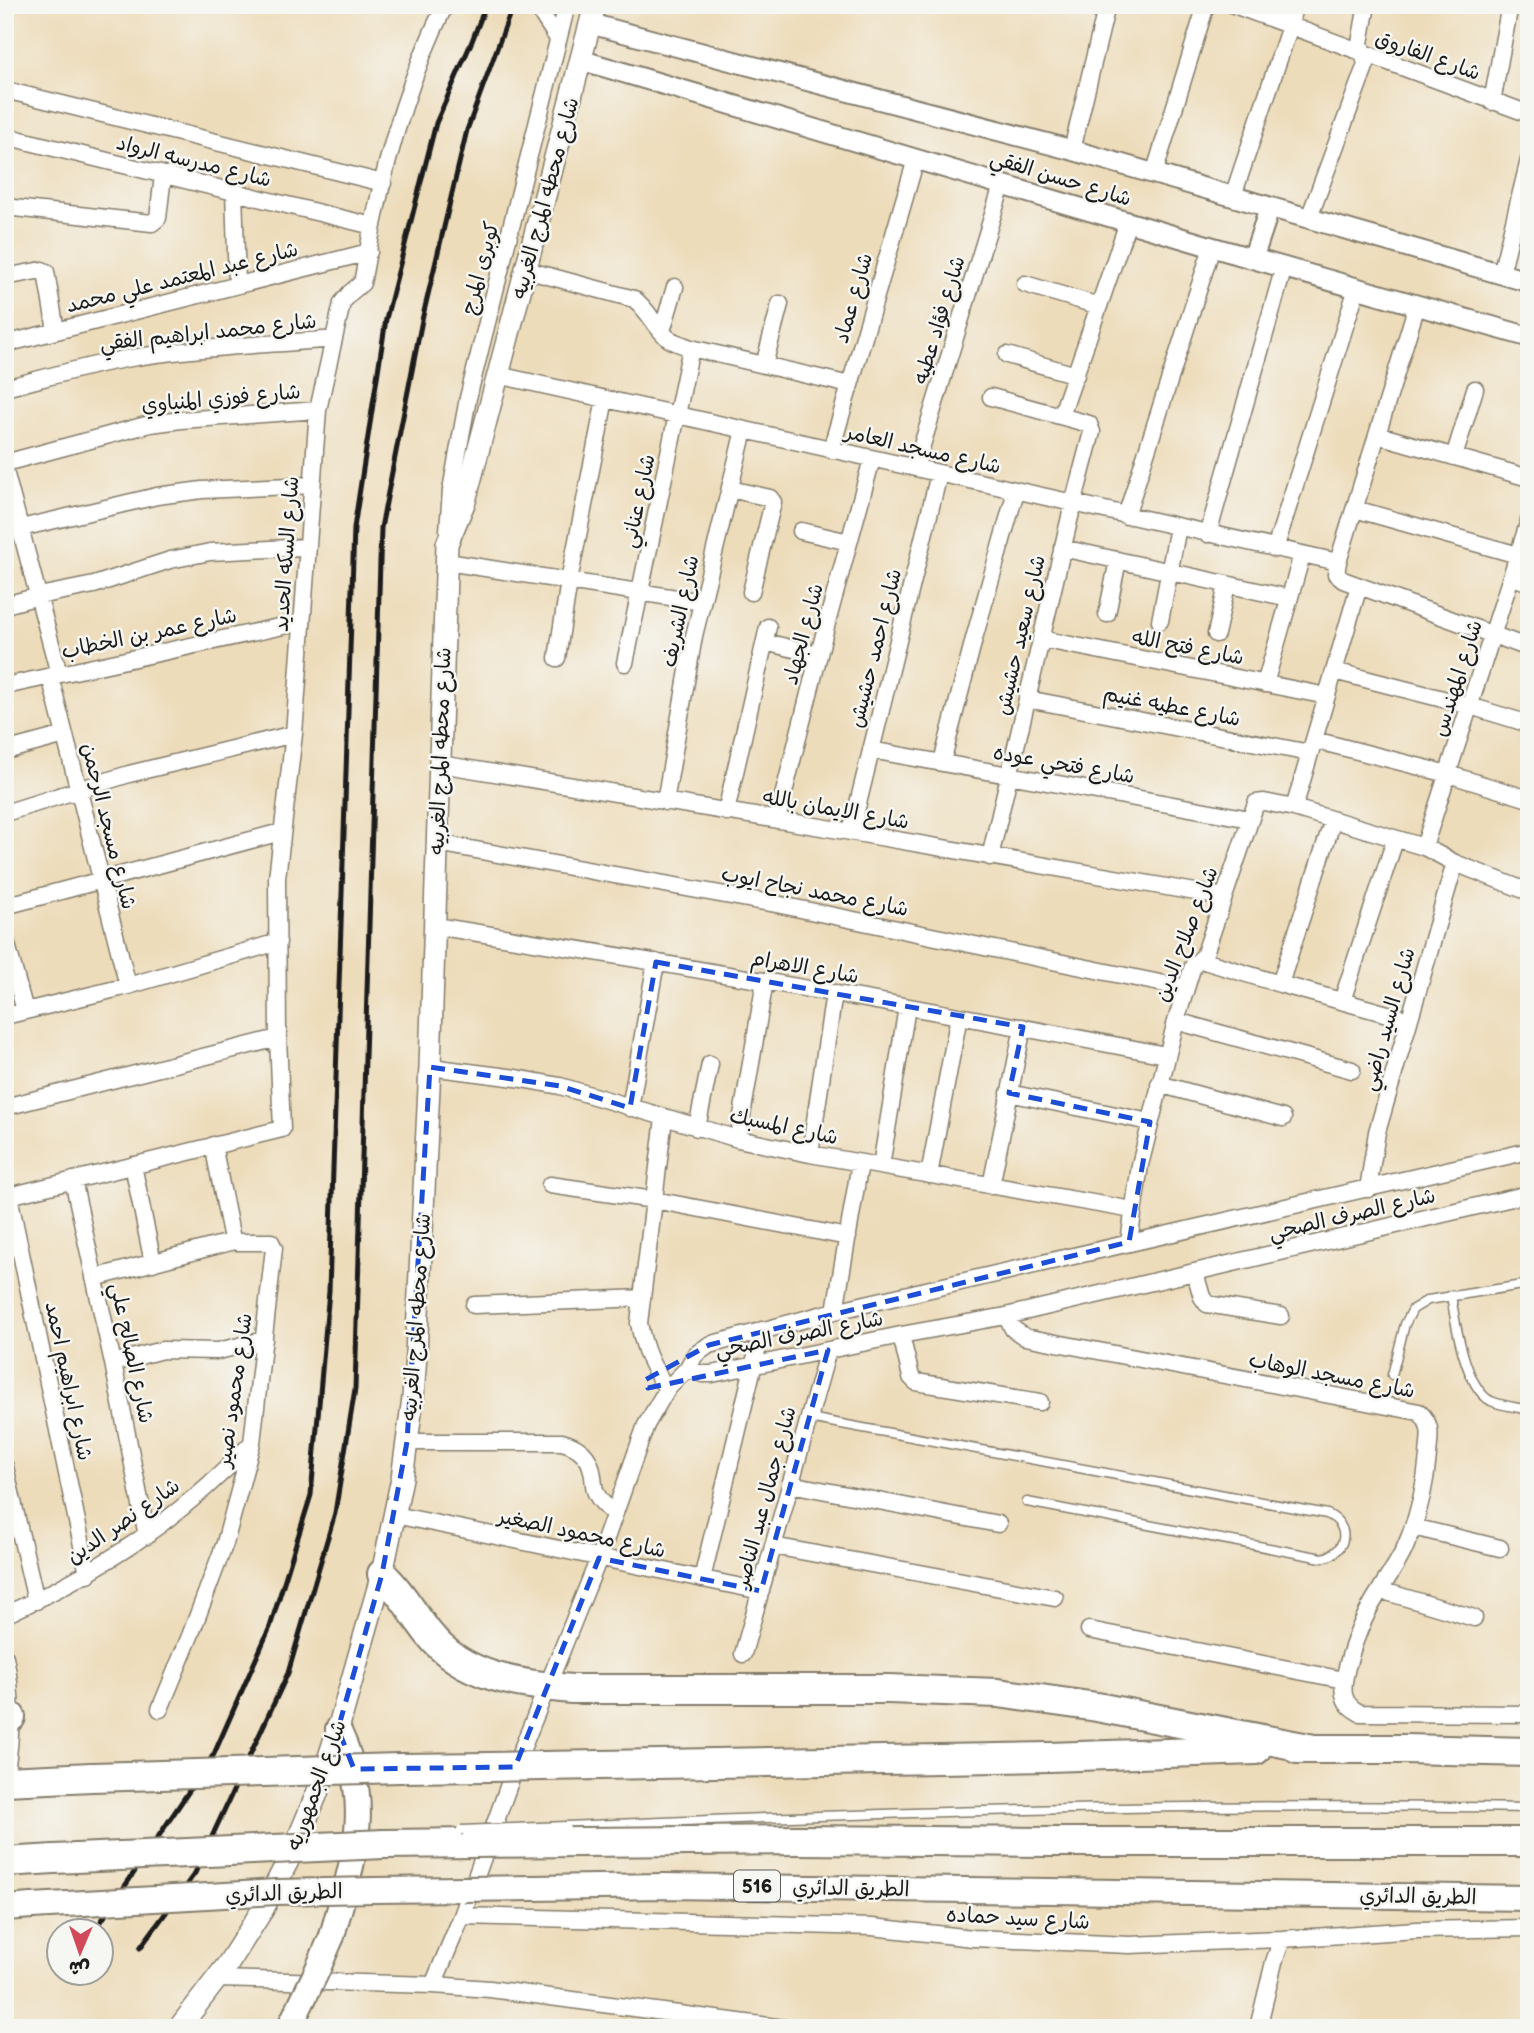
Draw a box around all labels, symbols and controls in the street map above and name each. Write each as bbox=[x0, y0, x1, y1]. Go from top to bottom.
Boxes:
street label: شارع الفاروق bbox=[1371, 25, 1484, 88]
street label: شارع محطه المرج الغربيه bbox=[507, 95, 586, 302]
street label: شارع مدرسه الرواد bbox=[113, 130, 274, 195]
street label: شارع حسن الفقي bbox=[986, 145, 1134, 218]
street label: كوبرى المرج bbox=[456, 219, 506, 318]
street label: شارع عبد المعتمد علي محمد bbox=[63, 237, 302, 324]
street label: شارع عماد bbox=[829, 250, 880, 347]
street label: شارع فؤاد عطيه bbox=[908, 253, 973, 388]
street label: شارع محمد ابراهيم الفقي bbox=[98, 309, 318, 362]
street label: شارع فوزي المنياوي bbox=[140, 379, 302, 420]
street label: شارع مسجد العامر bbox=[840, 419, 1003, 482]
street label: شارع عناني bbox=[616, 452, 666, 552]
street label: شارع السكه الحديد bbox=[269, 475, 306, 633]
street label: شارع الشريف bbox=[656, 553, 707, 670]
street label: شارع سعيد حشيش bbox=[990, 553, 1053, 718]
street label: شارع احمد حشيش bbox=[844, 566, 909, 731]
street label: شارع الجهاد bbox=[778, 581, 831, 688]
street label: شارع عمر بن الخطاب bbox=[59, 603, 240, 666]
street label: شارع المهندس bbox=[1427, 617, 1490, 740]
street label: شارع فتح الله bbox=[1129, 624, 1246, 673]
street label: شارع محطه المرج الغربيه bbox=[424, 647, 459, 855]
street label: شارع عطيه غنيم bbox=[1101, 681, 1243, 735]
street label: شارع مسجد الرحمن bbox=[74, 740, 141, 912]
street label: شارع فتحي عوده bbox=[990, 740, 1137, 795]
street label: شارع الايمان بالله bbox=[760, 784, 911, 837]
street label: شارع محمد نجاح ايوب bbox=[719, 861, 911, 924]
street label: شارع صلاح الدين bbox=[1149, 863, 1226, 1006]
street label: شارع السيد راضي bbox=[1356, 945, 1427, 1095]
street label: شارع الاهرام bbox=[748, 946, 861, 992]
street label: شارع المسبك bbox=[727, 1103, 840, 1152]
street label: شارع الصرف الصحي bbox=[1266, 1183, 1439, 1252]
street label: شارع محطه المرج الغربيه bbox=[397, 1213, 438, 1422]
street label: شارع الصالح علي bbox=[99, 1281, 159, 1427]
street label: شارع ابراهيم احمد bbox=[37, 1299, 98, 1463]
street label: شارع الصرف الصحي bbox=[713, 1306, 886, 1369]
street label: شارع محمود نصير bbox=[211, 1311, 260, 1471]
street label: شارع مسجد الوهاب bbox=[1246, 1347, 1417, 1406]
street label: شارع جمال عبد الناصر bbox=[729, 1404, 804, 1593]
street label: شارع نصر الدين bbox=[62, 1473, 186, 1571]
street label: شارع محمود الصغير bbox=[494, 1503, 668, 1565]
street label: شارع الجمهوريه bbox=[281, 1716, 354, 1855]
road number: 516 bbox=[734, 1870, 780, 1902]
street label: الطريق الدائري bbox=[792, 1875, 910, 1904]
street label: الطريق الدائري bbox=[225, 1879, 343, 1910]
street label: الطريق الدائري bbox=[1359, 1883, 1477, 1912]
street label: شارع سيد حماده bbox=[945, 1902, 1091, 1937]
north arrow bbox=[46, 1918, 116, 1988]
text: ش bbox=[69, 1956, 90, 1979]

